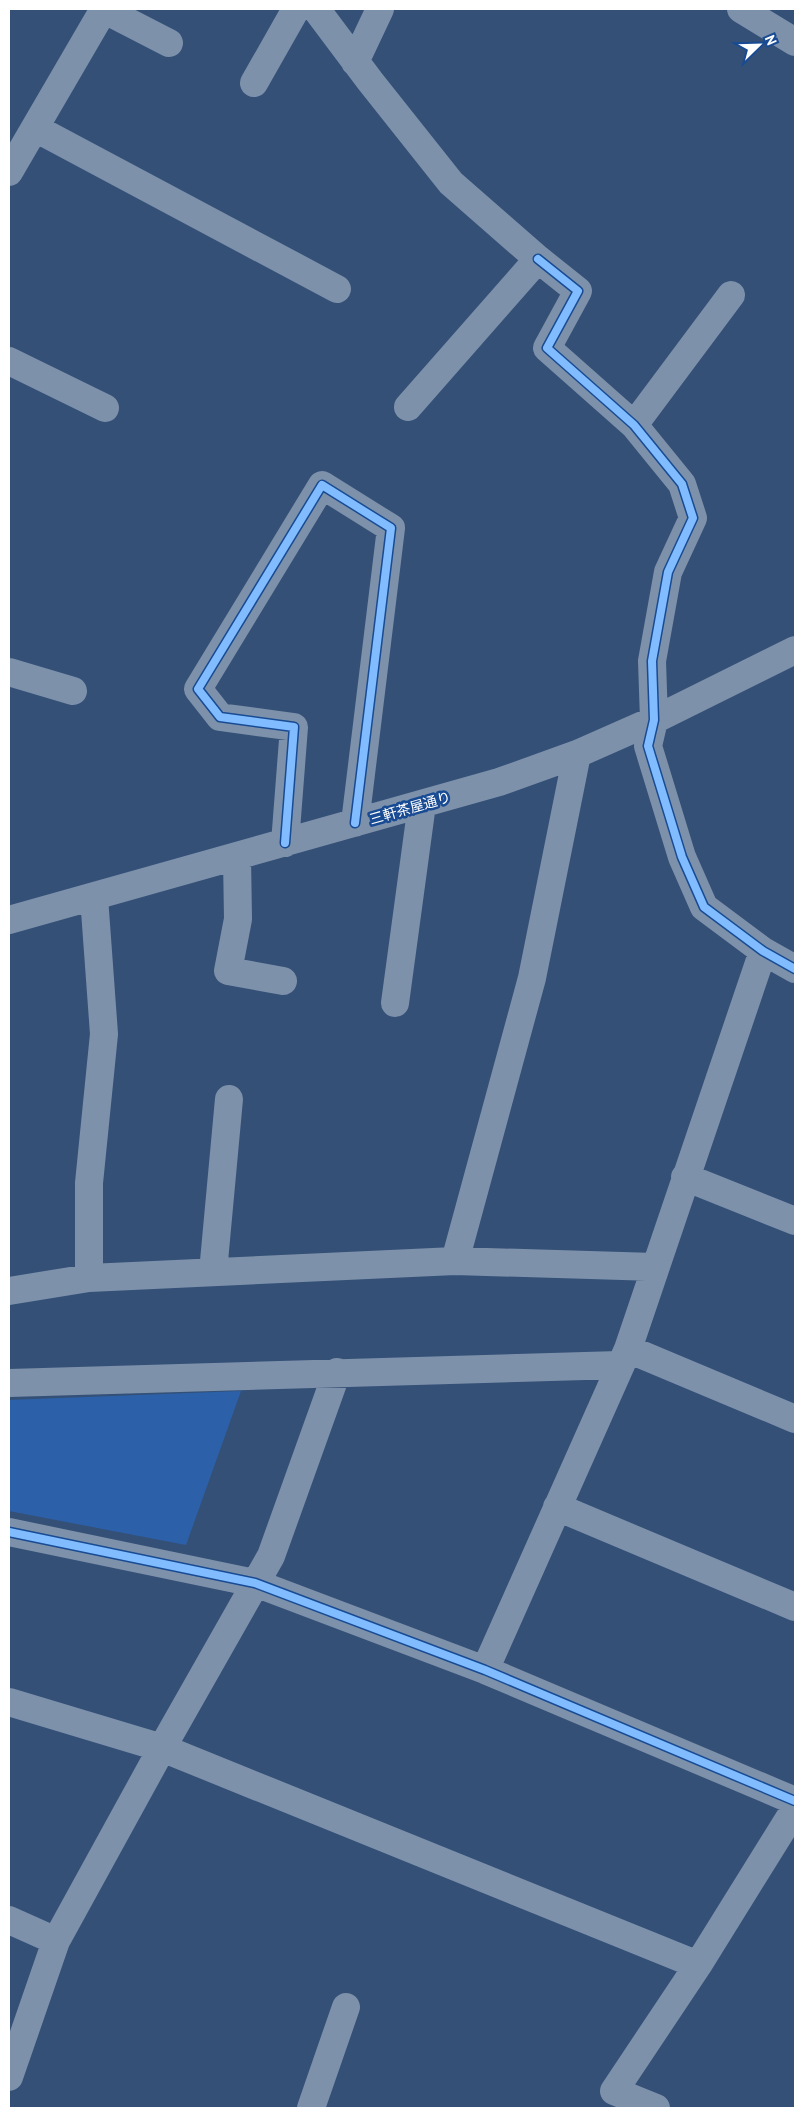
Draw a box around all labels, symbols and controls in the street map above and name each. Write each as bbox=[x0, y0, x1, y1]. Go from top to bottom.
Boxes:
north arrow bbox=[734, 20, 784, 70]
text: N bbox=[761, 32, 781, 48]
street label: 三軒茶屋通り bbox=[367, 788, 453, 828]

